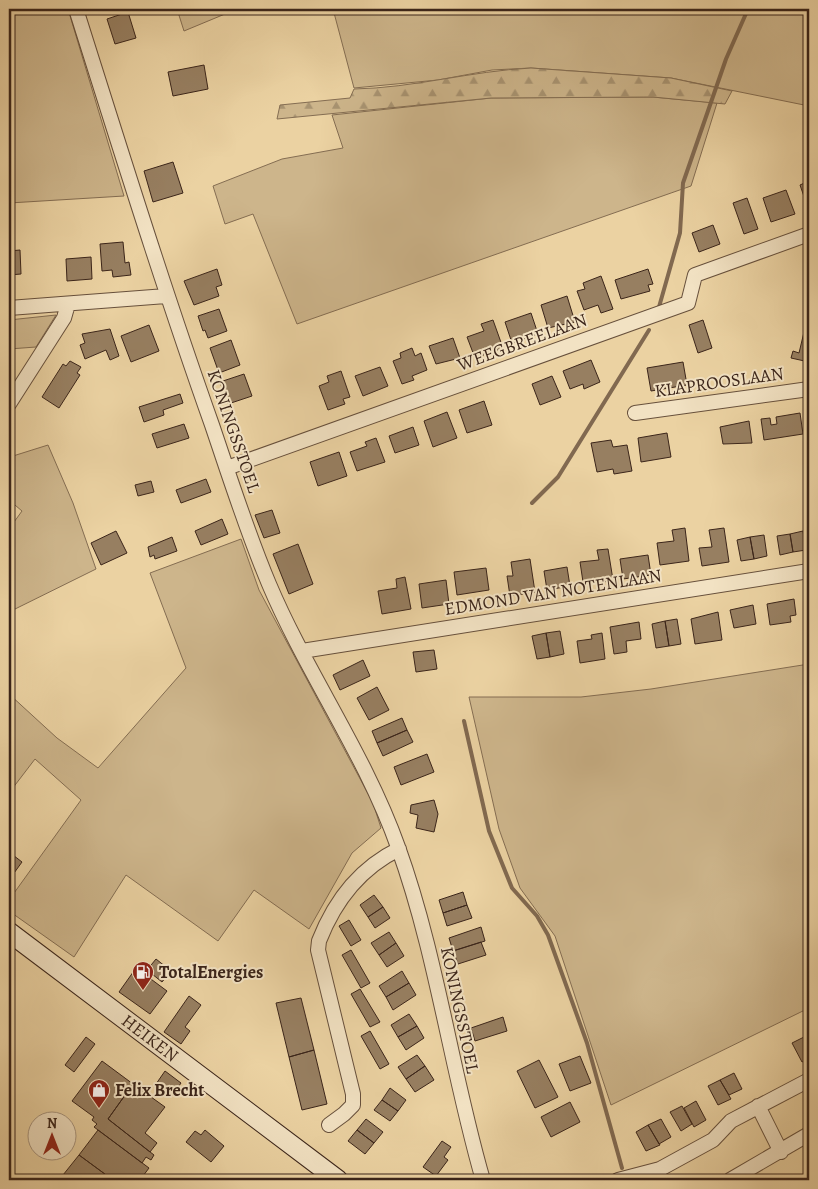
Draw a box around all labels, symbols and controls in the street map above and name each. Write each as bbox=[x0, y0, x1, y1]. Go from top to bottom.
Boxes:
street label: WEEGBREELAAN bbox=[453, 307, 590, 377]
street label: KLAPROOSLAAN bbox=[653, 361, 785, 403]
street label: KONINGSSTOEL bbox=[202, 366, 267, 497]
street label: EDMOND VAN NOTENLAAN bbox=[443, 563, 663, 621]
street label: KONINGSSTOEL bbox=[435, 945, 485, 1076]
fuel station icon: TotalEnergies bbox=[131, 960, 155, 991]
place label: TotalEnergies bbox=[159, 960, 263, 984]
street label: HEIKEN bbox=[117, 1009, 183, 1067]
shop icon: Felix Brecht bbox=[87, 1078, 111, 1109]
place label: Felix Brecht bbox=[115, 1078, 204, 1102]
north arrow bbox=[28, 1112, 78, 1162]
text: N bbox=[47, 1114, 57, 1133]

